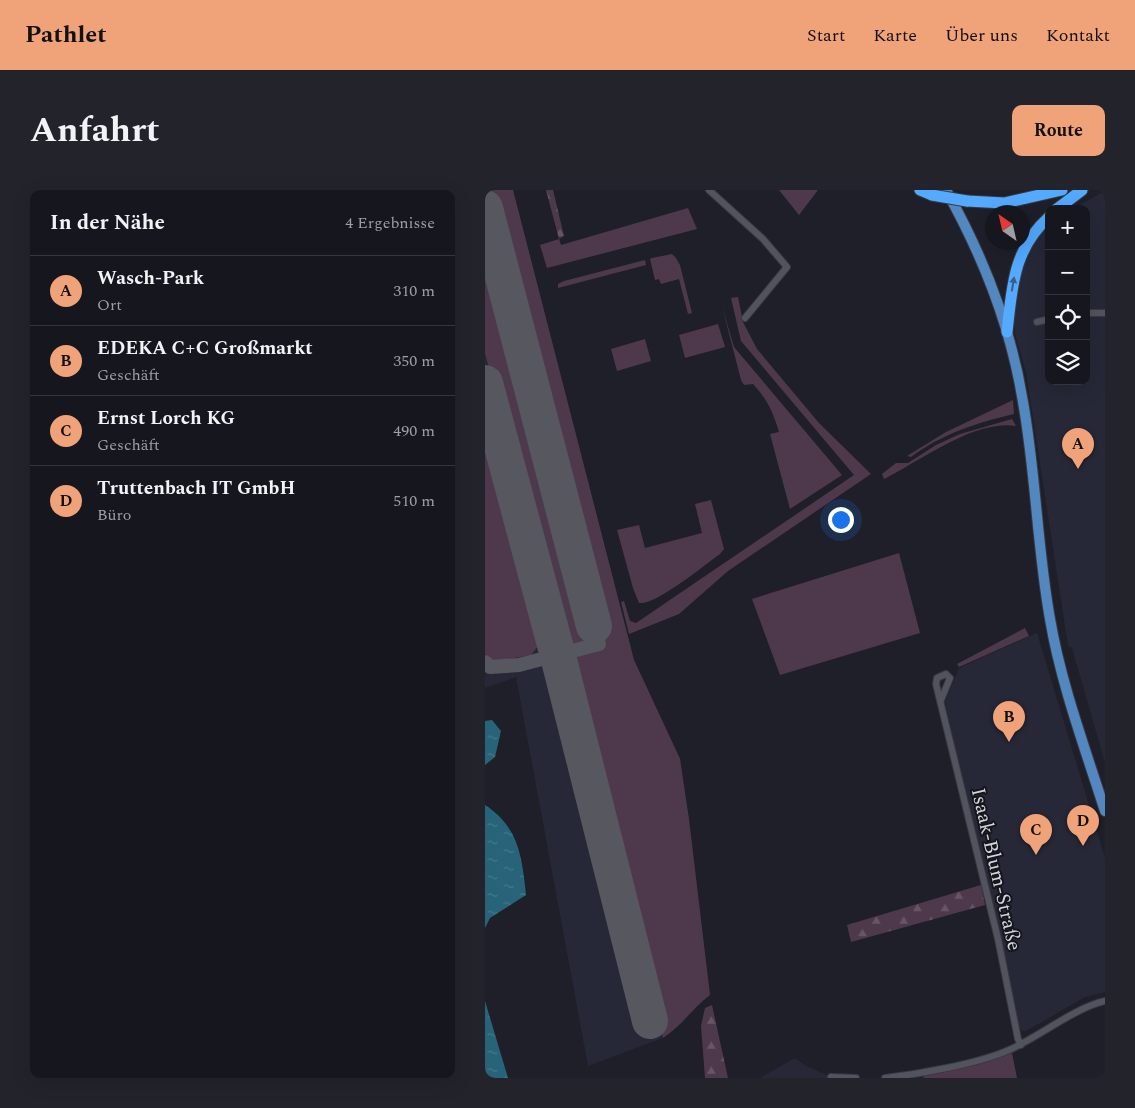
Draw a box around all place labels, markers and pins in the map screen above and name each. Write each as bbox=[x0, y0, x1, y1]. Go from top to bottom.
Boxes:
pin: A bbox=[1062, 428, 1094, 469]
pin: B bbox=[993, 701, 1025, 742]
pin: D bbox=[1067, 805, 1099, 846]
pin: C bbox=[1020, 814, 1052, 855]

